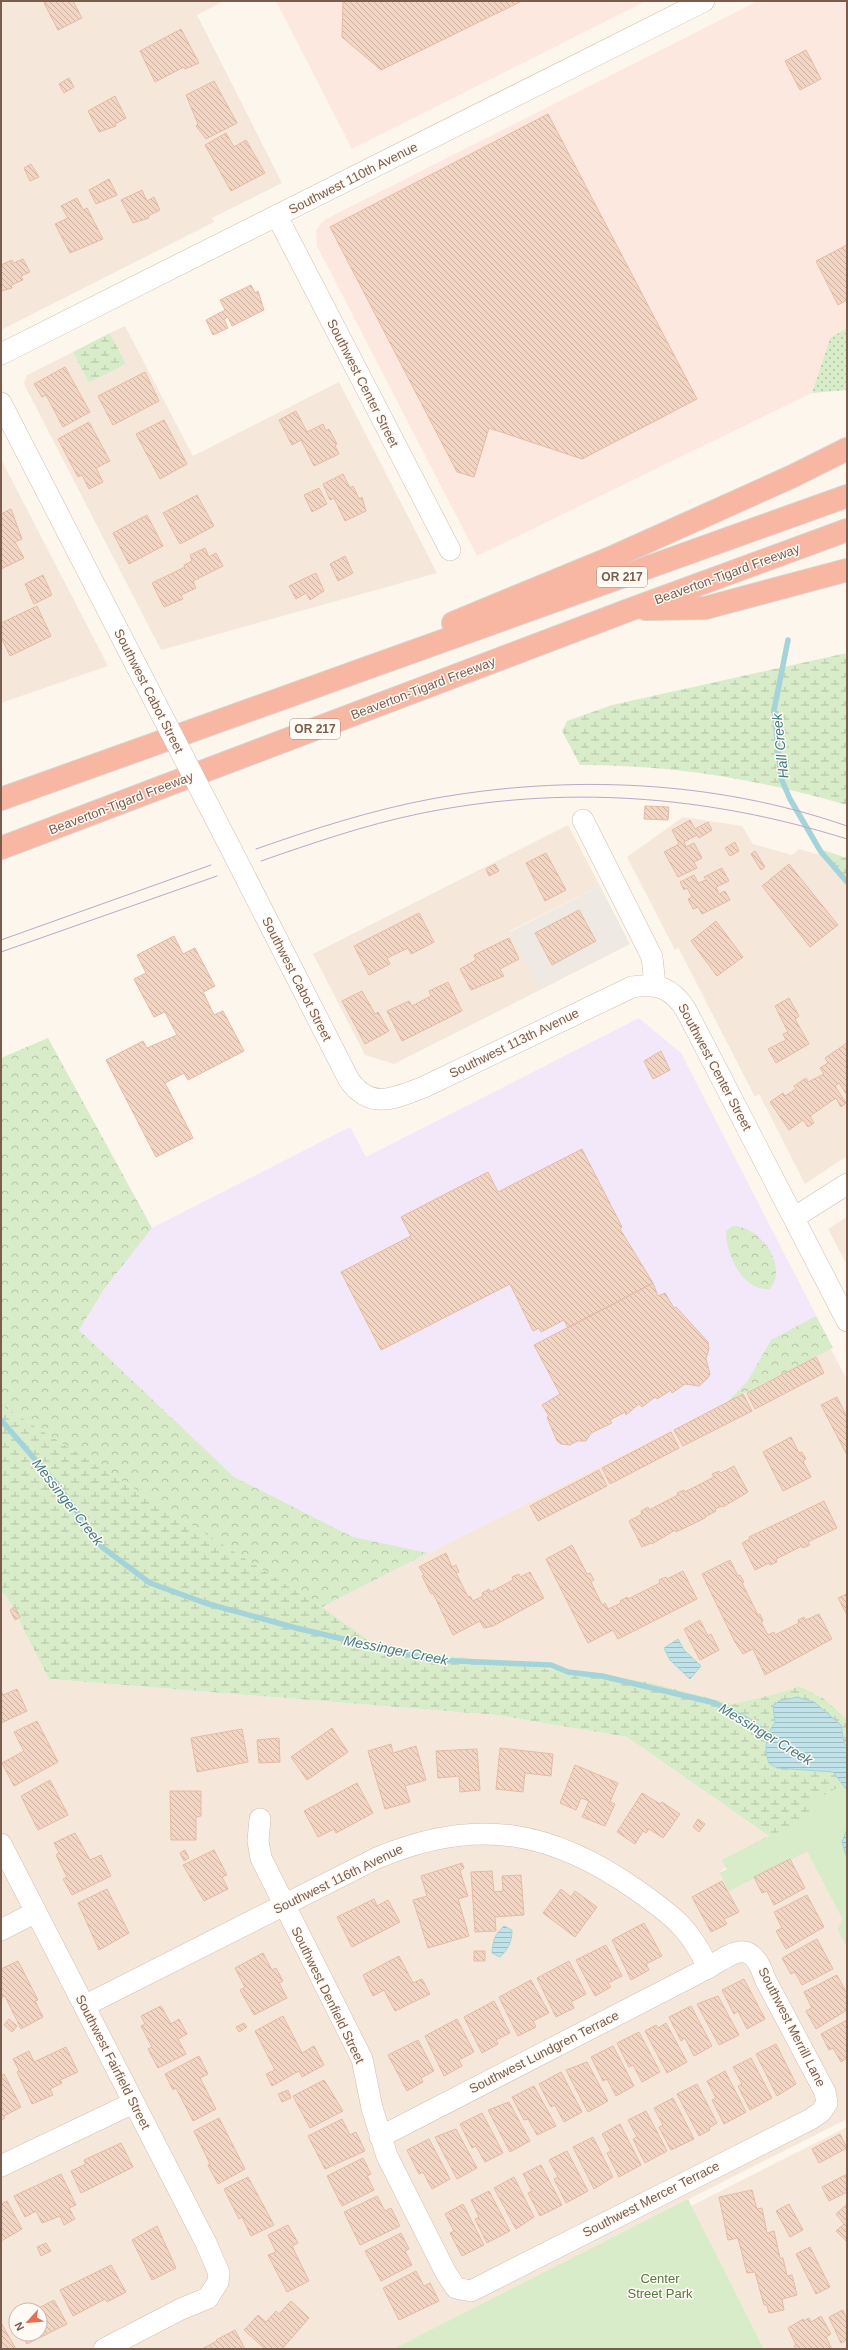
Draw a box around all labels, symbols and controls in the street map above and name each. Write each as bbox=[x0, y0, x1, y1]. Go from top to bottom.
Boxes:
street label: Southwest 110th Avenue bbox=[286, 139, 420, 217]
street label: Southwest Center Street bbox=[324, 316, 402, 450]
street label: Beaverton-Tigard Freeway bbox=[652, 541, 802, 607]
road number: OR 217 bbox=[597, 567, 647, 587]
street label: Southwest Cabot Street bbox=[111, 626, 187, 756]
street label: Beaverton-Tigard Freeway bbox=[349, 653, 498, 722]
water label: Hall Creek bbox=[769, 712, 791, 779]
road number: OR 217 bbox=[290, 719, 340, 739]
street label: Beaverton-Tigard Freeway bbox=[47, 768, 196, 837]
street label: Southwest Cabot Street bbox=[259, 914, 335, 1044]
street label: Southwest Center Street bbox=[675, 1001, 755, 1133]
street label: Southwest 113th Avenue bbox=[447, 1005, 581, 1081]
water label: Messinger Creek bbox=[29, 1455, 107, 1549]
water label: Messinger Creek bbox=[343, 1632, 450, 1668]
water label: Messinger Creek bbox=[717, 1700, 816, 1769]
street label: Southwest 116th Avenue bbox=[271, 1841, 405, 1917]
street label: Southwest Denfield Street bbox=[288, 1924, 368, 2066]
street label: Southwest Merrill Lane bbox=[755, 1965, 829, 2089]
street label: Southwest Fairfield Street bbox=[73, 1992, 154, 2132]
street label: Southwest Lundgren Terrace bbox=[467, 2008, 621, 2096]
street label: Southwest Mercer Terrace bbox=[580, 2158, 722, 2240]
park label: Center Street Park bbox=[627, 2271, 693, 2301]
north arrow bbox=[8, 2302, 48, 2342]
text: N bbox=[12, 2320, 26, 2333]

